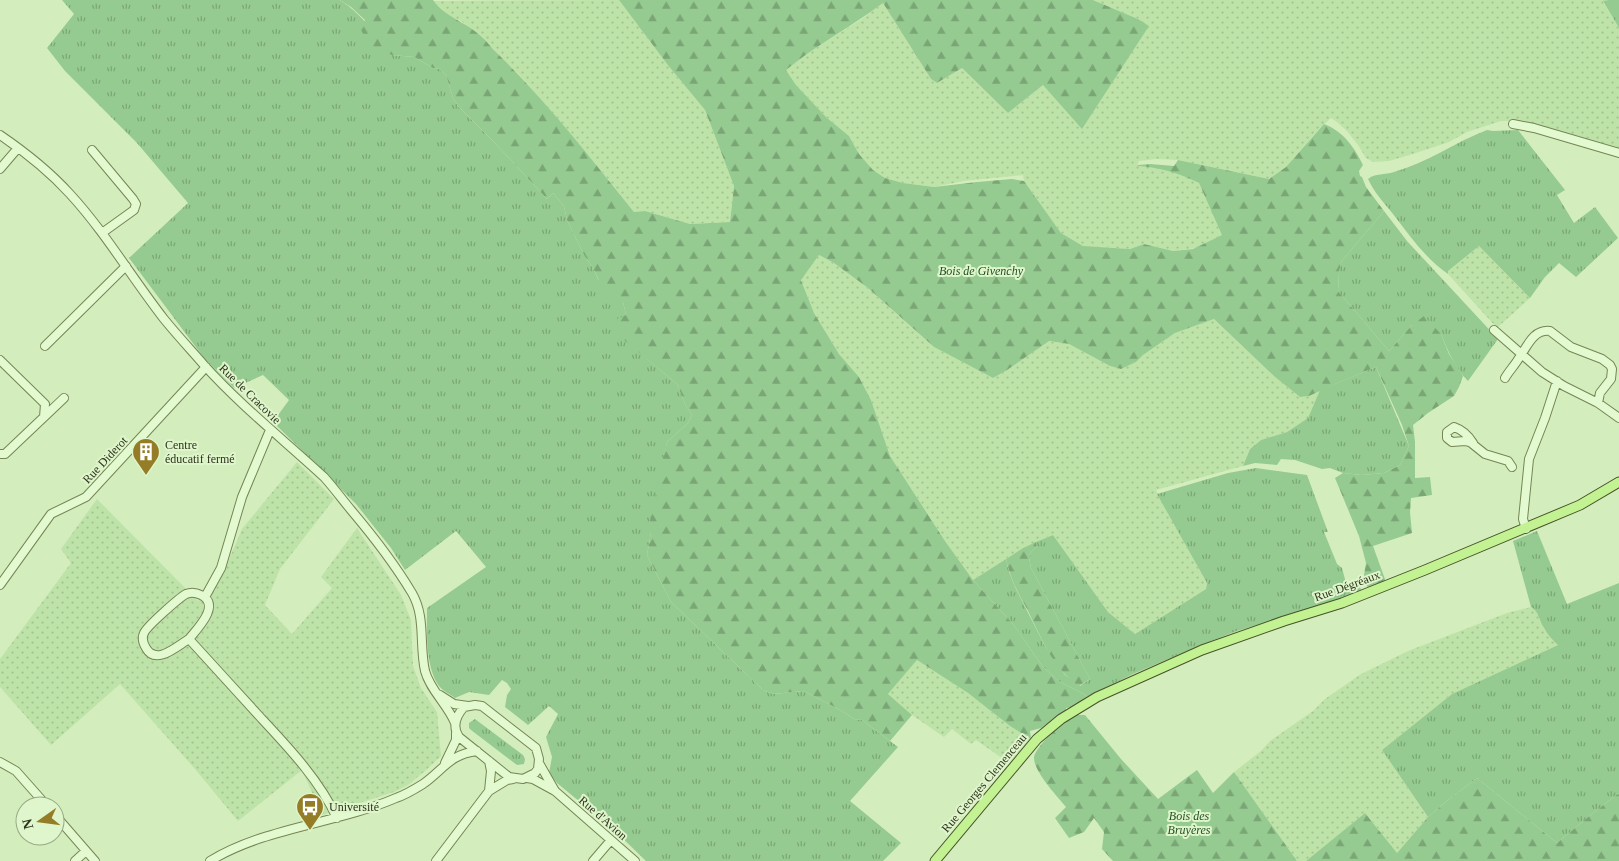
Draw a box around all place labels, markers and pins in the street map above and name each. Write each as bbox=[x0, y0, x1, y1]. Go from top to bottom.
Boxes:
building icon: Centre éducatif fermé bbox=[131, 437, 161, 476]
place label: Centre éducatif fermé bbox=[165, 438, 235, 466]
bus stop icon: Université bbox=[295, 792, 325, 831]
place label: Université bbox=[329, 800, 379, 814]

